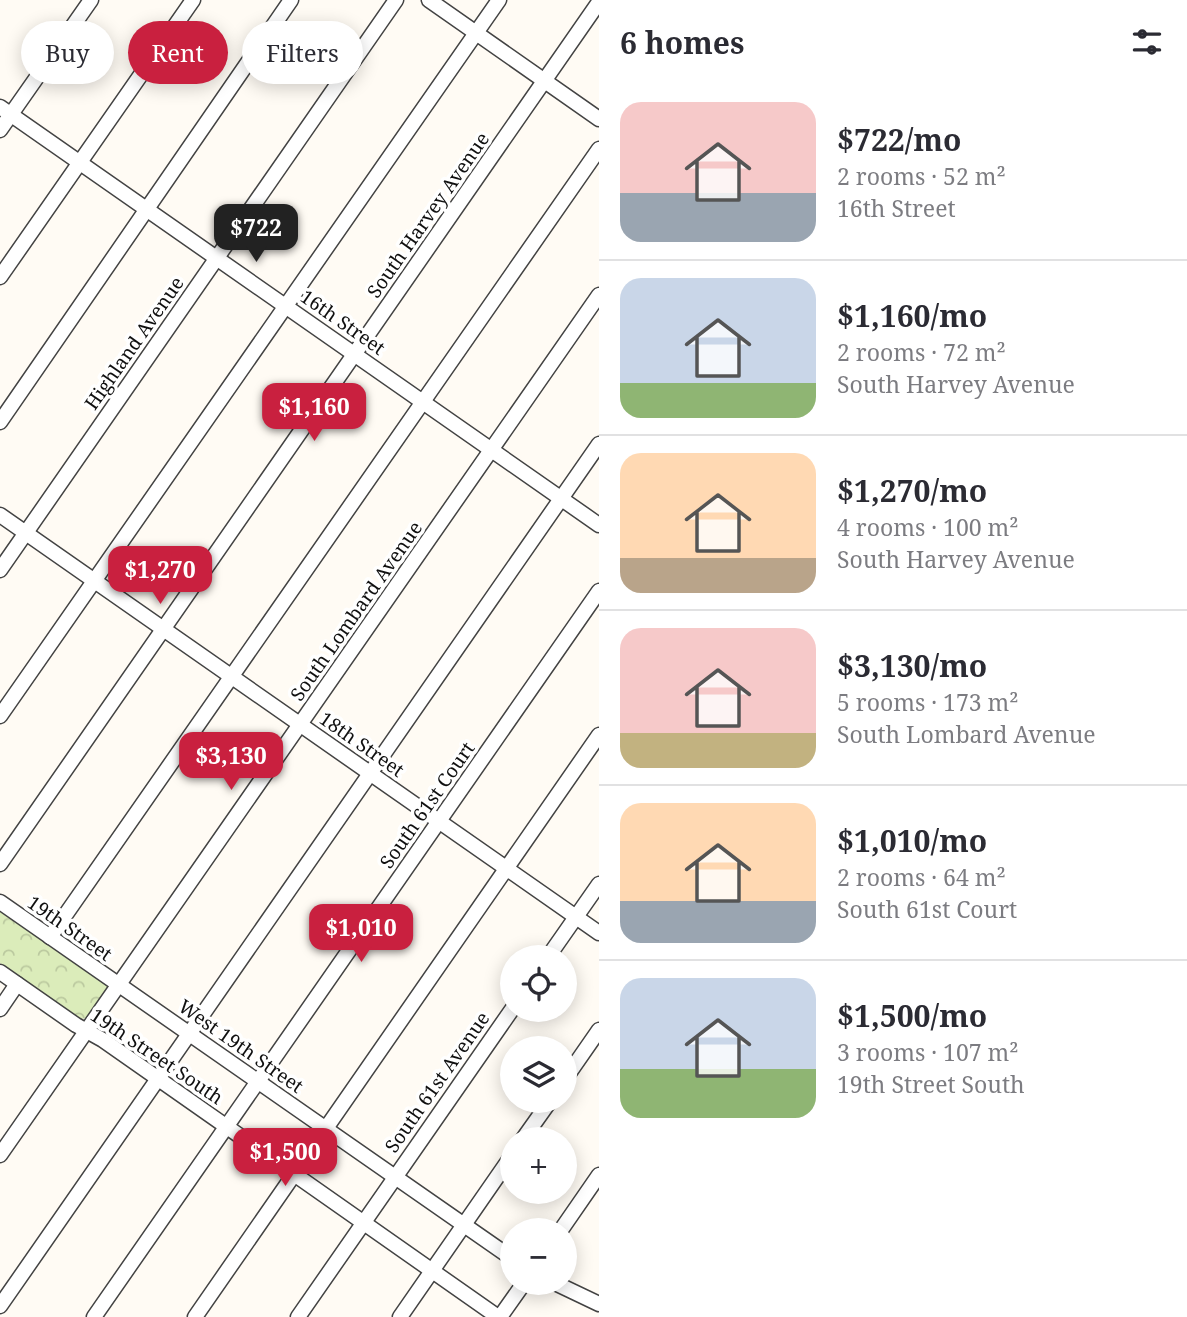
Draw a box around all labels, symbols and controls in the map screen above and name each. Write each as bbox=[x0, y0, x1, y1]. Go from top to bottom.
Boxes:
chip: Buy bbox=[21, 21, 114, 84]
chip: Rent bbox=[128, 21, 228, 84]
chip: Filters bbox=[242, 21, 363, 84]
text: 6 homes bbox=[620, 22, 744, 63]
icon: filters bbox=[1128, 23, 1166, 61]
text: $722/mo bbox=[837, 119, 961, 160]
street label: South Harvey Avenue bbox=[361, 127, 495, 303]
icon: home bbox=[676, 130, 760, 214]
text: 2 rooms · 52 m² bbox=[837, 160, 1006, 192]
text: 16th Street bbox=[837, 192, 956, 224]
pin: $722 bbox=[215, 204, 297, 264]
text: $722 bbox=[230, 211, 282, 243]
street label: Highland Avenue bbox=[78, 271, 190, 415]
street label: 16th Street bbox=[295, 283, 391, 361]
text: $1,160/mo bbox=[837, 295, 987, 336]
icon: home bbox=[676, 306, 760, 390]
text: 2 rooms · 72 m² bbox=[837, 336, 1006, 368]
text: South Harvey Avenue bbox=[837, 368, 1075, 400]
pin: $1,160 bbox=[257, 384, 371, 443]
text: $1,160 bbox=[278, 390, 350, 422]
text: $1,270/mo bbox=[837, 470, 987, 511]
icon: home bbox=[676, 481, 760, 565]
text: 4 rooms · 100 m² bbox=[837, 511, 1019, 543]
street label: South Lombard Avenue bbox=[284, 516, 428, 706]
text: South Harvey Avenue bbox=[837, 543, 1075, 575]
pin: $1,270 bbox=[103, 546, 217, 606]
text: $1,270 bbox=[124, 553, 196, 585]
text: $3,130/mo bbox=[837, 645, 987, 686]
icon: home bbox=[676, 656, 760, 740]
text: 5 rooms · 173 m² bbox=[837, 686, 1019, 718]
street label: 18th Street bbox=[314, 705, 410, 783]
text: South Lombard Avenue bbox=[837, 718, 1096, 750]
pin: $3,130 bbox=[174, 732, 288, 792]
street label: South 61st Court bbox=[374, 736, 481, 873]
text: $3,130 bbox=[195, 739, 267, 771]
text: $1,010/mo bbox=[837, 820, 987, 861]
icon: home bbox=[676, 831, 760, 915]
text: 2 rooms · 64 m² bbox=[837, 861, 1006, 893]
street label: 19th Street bbox=[22, 889, 118, 967]
text: South 61st Court bbox=[837, 893, 1017, 925]
pin: $1,010 bbox=[304, 904, 418, 964]
text: $1,010 bbox=[325, 911, 397, 943]
map controls bbox=[500, 945, 577, 1295]
button: locate bbox=[500, 945, 577, 1022]
street label: West 19th Street bbox=[173, 993, 309, 1099]
text: $1,500/mo bbox=[837, 995, 987, 1036]
street label: 19th Street South bbox=[85, 1002, 229, 1110]
street label: South 61st Avenue bbox=[379, 1006, 495, 1158]
icon: home bbox=[676, 1006, 760, 1090]
button: layers bbox=[500, 1036, 577, 1113]
text: 3 rooms · 107 m² bbox=[837, 1036, 1019, 1068]
text: 19th Street South bbox=[837, 1068, 1025, 1100]
button: + bbox=[500, 1127, 577, 1204]
pin: $1,500 bbox=[228, 1128, 342, 1188]
text: $1,500 bbox=[249, 1135, 321, 1167]
button: − bbox=[500, 1218, 577, 1295]

